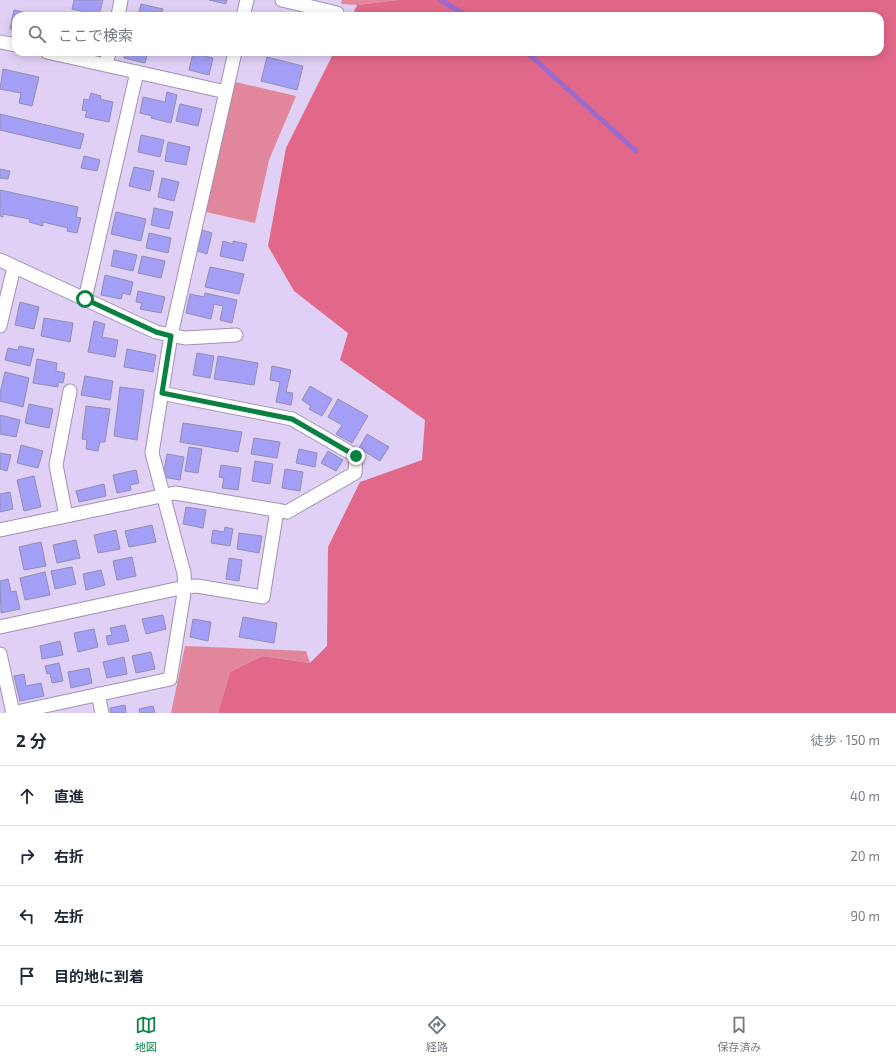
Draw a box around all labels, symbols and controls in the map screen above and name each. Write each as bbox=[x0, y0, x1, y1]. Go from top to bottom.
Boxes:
search box bbox=[12, 12, 884, 56]
icon: search bbox=[26, 23, 48, 45]
text: ここで検索 bbox=[58, 26, 133, 44]
route start bbox=[76, 290, 94, 308]
route end bbox=[347, 447, 365, 465]
text: 2 分 bbox=[16, 730, 47, 750]
text: 徒歩 · 150 m bbox=[811, 732, 880, 748]
icon: ahead bbox=[16, 785, 38, 807]
text: 直進 bbox=[54, 787, 84, 805]
text: 40 m bbox=[850, 788, 880, 804]
icon: right bbox=[16, 845, 38, 867]
text: 右折 bbox=[54, 847, 84, 865]
text: 20 m bbox=[851, 848, 880, 864]
icon: left bbox=[16, 905, 38, 927]
text: 左折 bbox=[54, 907, 84, 925]
text: 90 m bbox=[850, 908, 880, 924]
icon: arrive bbox=[16, 965, 38, 987]
text: 目的地に到着 bbox=[54, 967, 144, 985]
tab: 地図 bbox=[135, 1014, 157, 1054]
tab: 経路 bbox=[426, 1014, 448, 1054]
tab: 保存済み bbox=[717, 1014, 761, 1054]

